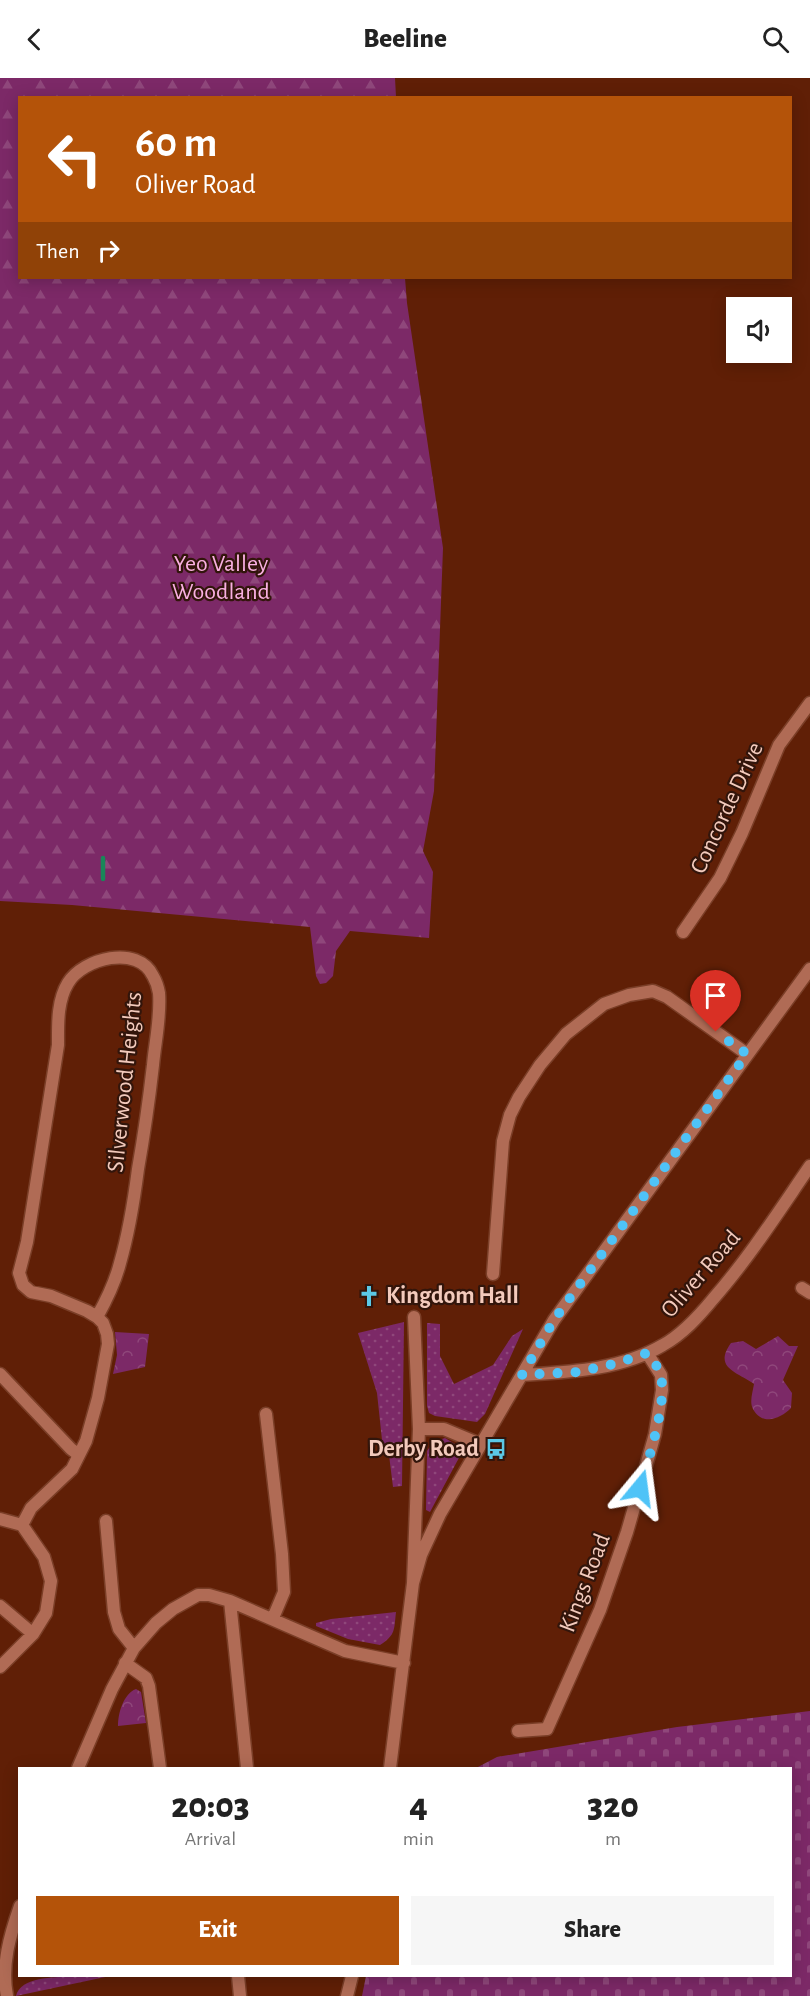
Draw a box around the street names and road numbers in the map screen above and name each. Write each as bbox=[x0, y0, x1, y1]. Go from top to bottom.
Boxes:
street label: Concorde Drive bbox=[686, 739, 768, 877]
street label: Silverwood Heights bbox=[104, 991, 146, 1173]
street label: Oliver Road bbox=[657, 1226, 745, 1322]
street label: Kings Road bbox=[555, 1530, 615, 1636]

